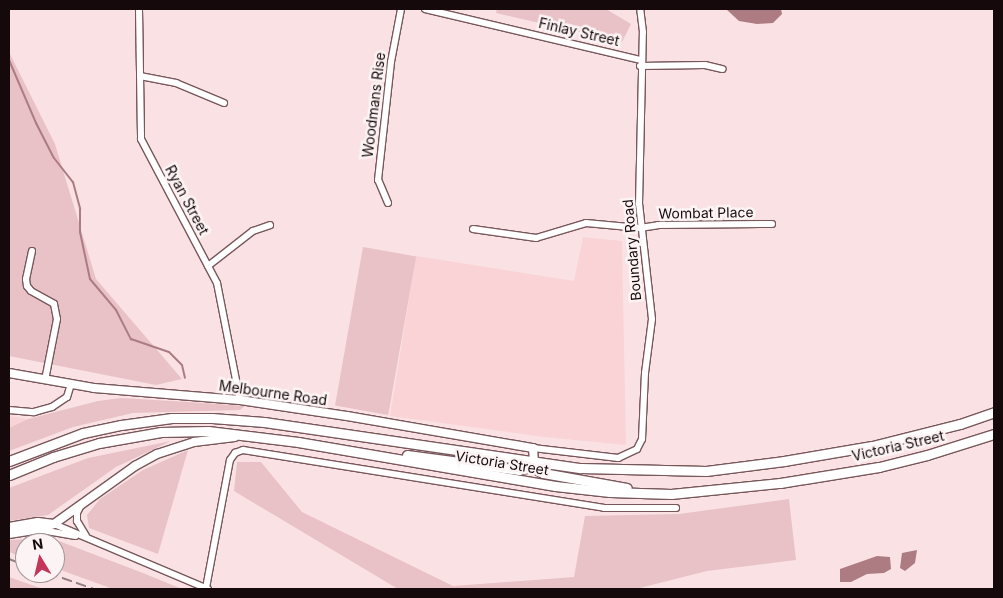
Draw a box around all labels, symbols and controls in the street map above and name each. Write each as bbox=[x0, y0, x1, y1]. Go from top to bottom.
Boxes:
street label: Finlay Street bbox=[537, 15, 621, 49]
street label: Woodmans Rise bbox=[359, 51, 389, 159]
street label: Ryan Street bbox=[162, 162, 212, 238]
street label: Boundary Road bbox=[619, 199, 645, 301]
street label: Wombat Place bbox=[658, 204, 754, 222]
street label: Melbourne Road bbox=[218, 377, 328, 409]
street label: Victoria Street bbox=[850, 427, 946, 465]
street label: Victoria Street bbox=[454, 447, 550, 479]
north arrow bbox=[15, 533, 65, 583]
text: N bbox=[31, 534, 44, 553]

